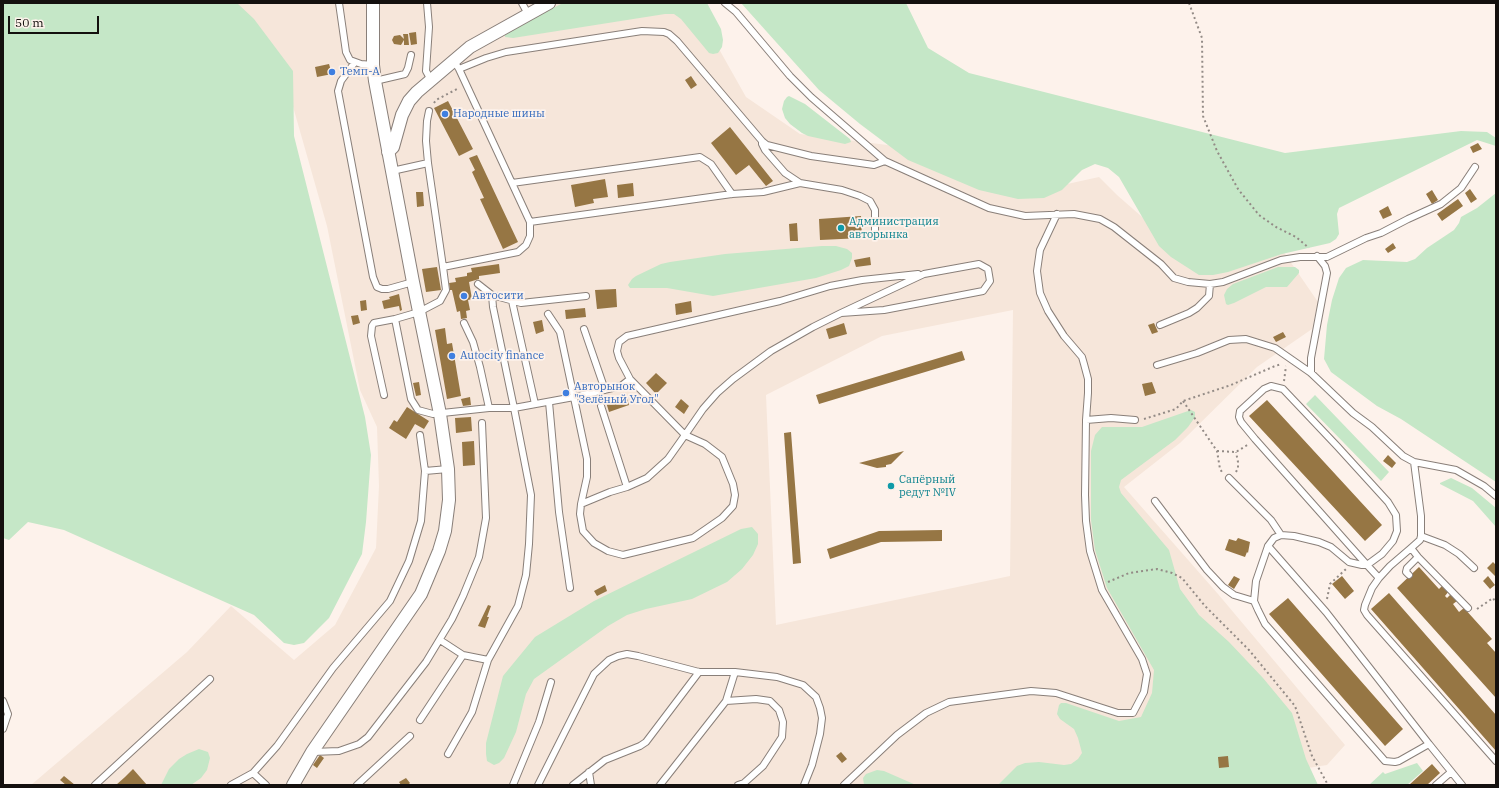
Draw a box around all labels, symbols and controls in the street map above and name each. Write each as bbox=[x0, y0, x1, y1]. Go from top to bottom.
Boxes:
scale bar bbox=[10, 8, 101, 34]
text: 50 m bbox=[15, 15, 44, 30]
place label: Темп-А bbox=[340, 65, 380, 79]
marker: Темп-А bbox=[327, 67, 337, 77]
place label: Народные шины bbox=[453, 107, 545, 121]
marker: Народные шины bbox=[440, 109, 450, 119]
place label: Администрация авторынка bbox=[849, 215, 939, 241]
marker: Администрация авторынка bbox=[836, 223, 846, 233]
place label: Автосити bbox=[472, 289, 524, 303]
marker: Автосити bbox=[459, 291, 469, 301]
place label: Autocity finance bbox=[460, 349, 544, 363]
marker: Autocity finance bbox=[447, 351, 457, 361]
place label: Авторынок "Зелёный Угол" bbox=[574, 380, 659, 406]
marker: Авторынок "Зелёный Угол" bbox=[561, 388, 571, 398]
place label: Сапёрный редут №IV bbox=[899, 473, 956, 499]
marker: Сапёрный редут №IV bbox=[886, 481, 896, 491]

